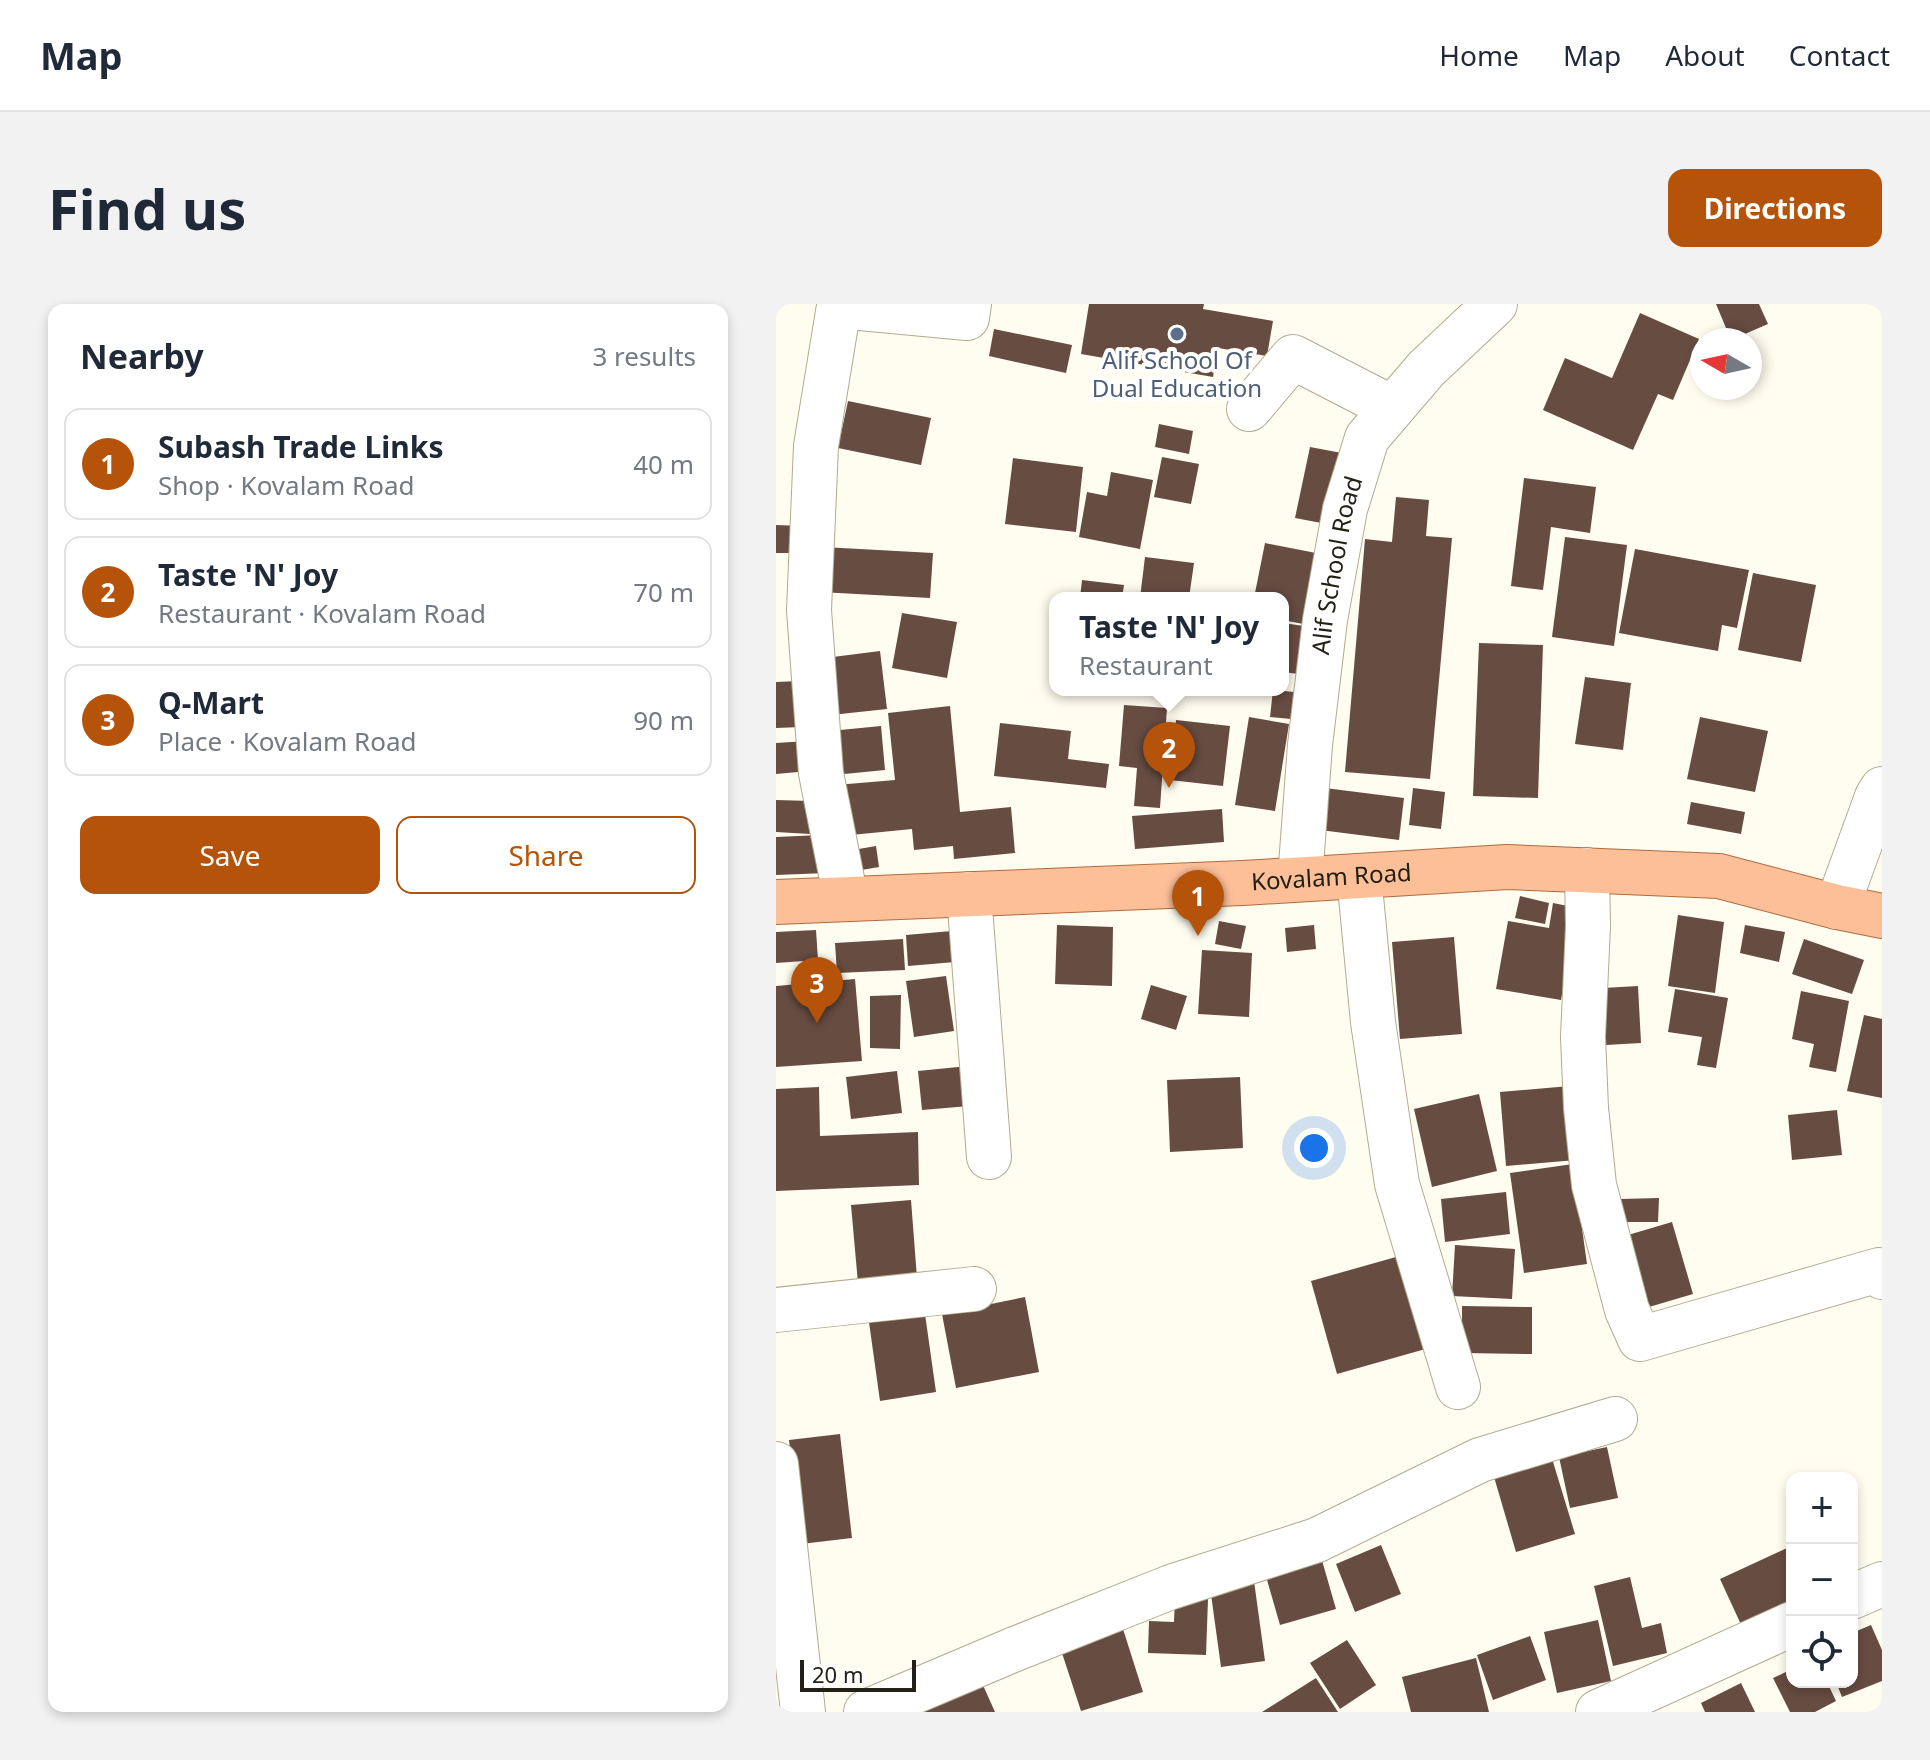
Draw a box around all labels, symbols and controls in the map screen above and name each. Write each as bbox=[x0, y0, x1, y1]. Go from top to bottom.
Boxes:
text: Map bbox=[40, 29, 123, 81]
text: Home bbox=[1439, 36, 1519, 74]
text: Map bbox=[1563, 36, 1621, 74]
text: About bbox=[1665, 36, 1745, 74]
text: Contact bbox=[1789, 36, 1890, 74]
button: Directions bbox=[1668, 169, 1882, 247]
text: Find us bbox=[48, 170, 246, 246]
marker: Alif School Of Dual Education bbox=[1168, 325, 1186, 343]
north arrow bbox=[1690, 328, 1762, 400]
text: Nearby bbox=[80, 333, 204, 379]
text: 3 results bbox=[592, 338, 696, 374]
place label: Alif School Of Dual Education bbox=[1092, 343, 1262, 404]
text: Subash Trade Links bbox=[158, 426, 443, 467]
text: 1 bbox=[101, 446, 115, 482]
text: 40 m bbox=[633, 446, 694, 482]
text: Shop · Kovalam Road bbox=[158, 467, 415, 503]
street label: Alif School Road bbox=[1303, 472, 1369, 656]
text: Taste 'N' Joy bbox=[158, 554, 338, 595]
text: 2 bbox=[101, 574, 115, 610]
text: 70 m bbox=[633, 574, 694, 610]
popup bbox=[1049, 592, 1289, 696]
text: Restaurant · Kovalam Road bbox=[158, 595, 486, 631]
text: Taste 'N' Joy bbox=[1079, 606, 1259, 647]
text: Restaurant bbox=[1079, 647, 1213, 683]
text: Q-Mart bbox=[158, 682, 264, 723]
text: 3 bbox=[101, 702, 115, 738]
text: 90 m bbox=[633, 702, 694, 738]
pin: 2 bbox=[1143, 722, 1195, 788]
text: Place · Kovalam Road bbox=[158, 723, 417, 759]
button: Save bbox=[80, 816, 380, 894]
button: Share bbox=[396, 816, 696, 894]
street label: Kovalam Road bbox=[1250, 855, 1413, 897]
pin: 1 bbox=[1172, 870, 1224, 936]
pin: 3 bbox=[791, 957, 843, 1023]
your location bbox=[1294, 1128, 1334, 1168]
map controls bbox=[1786, 1472, 1858, 1688]
button: + bbox=[1786, 1472, 1858, 1544]
button: − bbox=[1786, 1544, 1858, 1616]
button: locate bbox=[1786, 1616, 1858, 1688]
scale bar bbox=[800, 1656, 916, 1692]
text: 20 m bbox=[812, 1659, 863, 1689]

